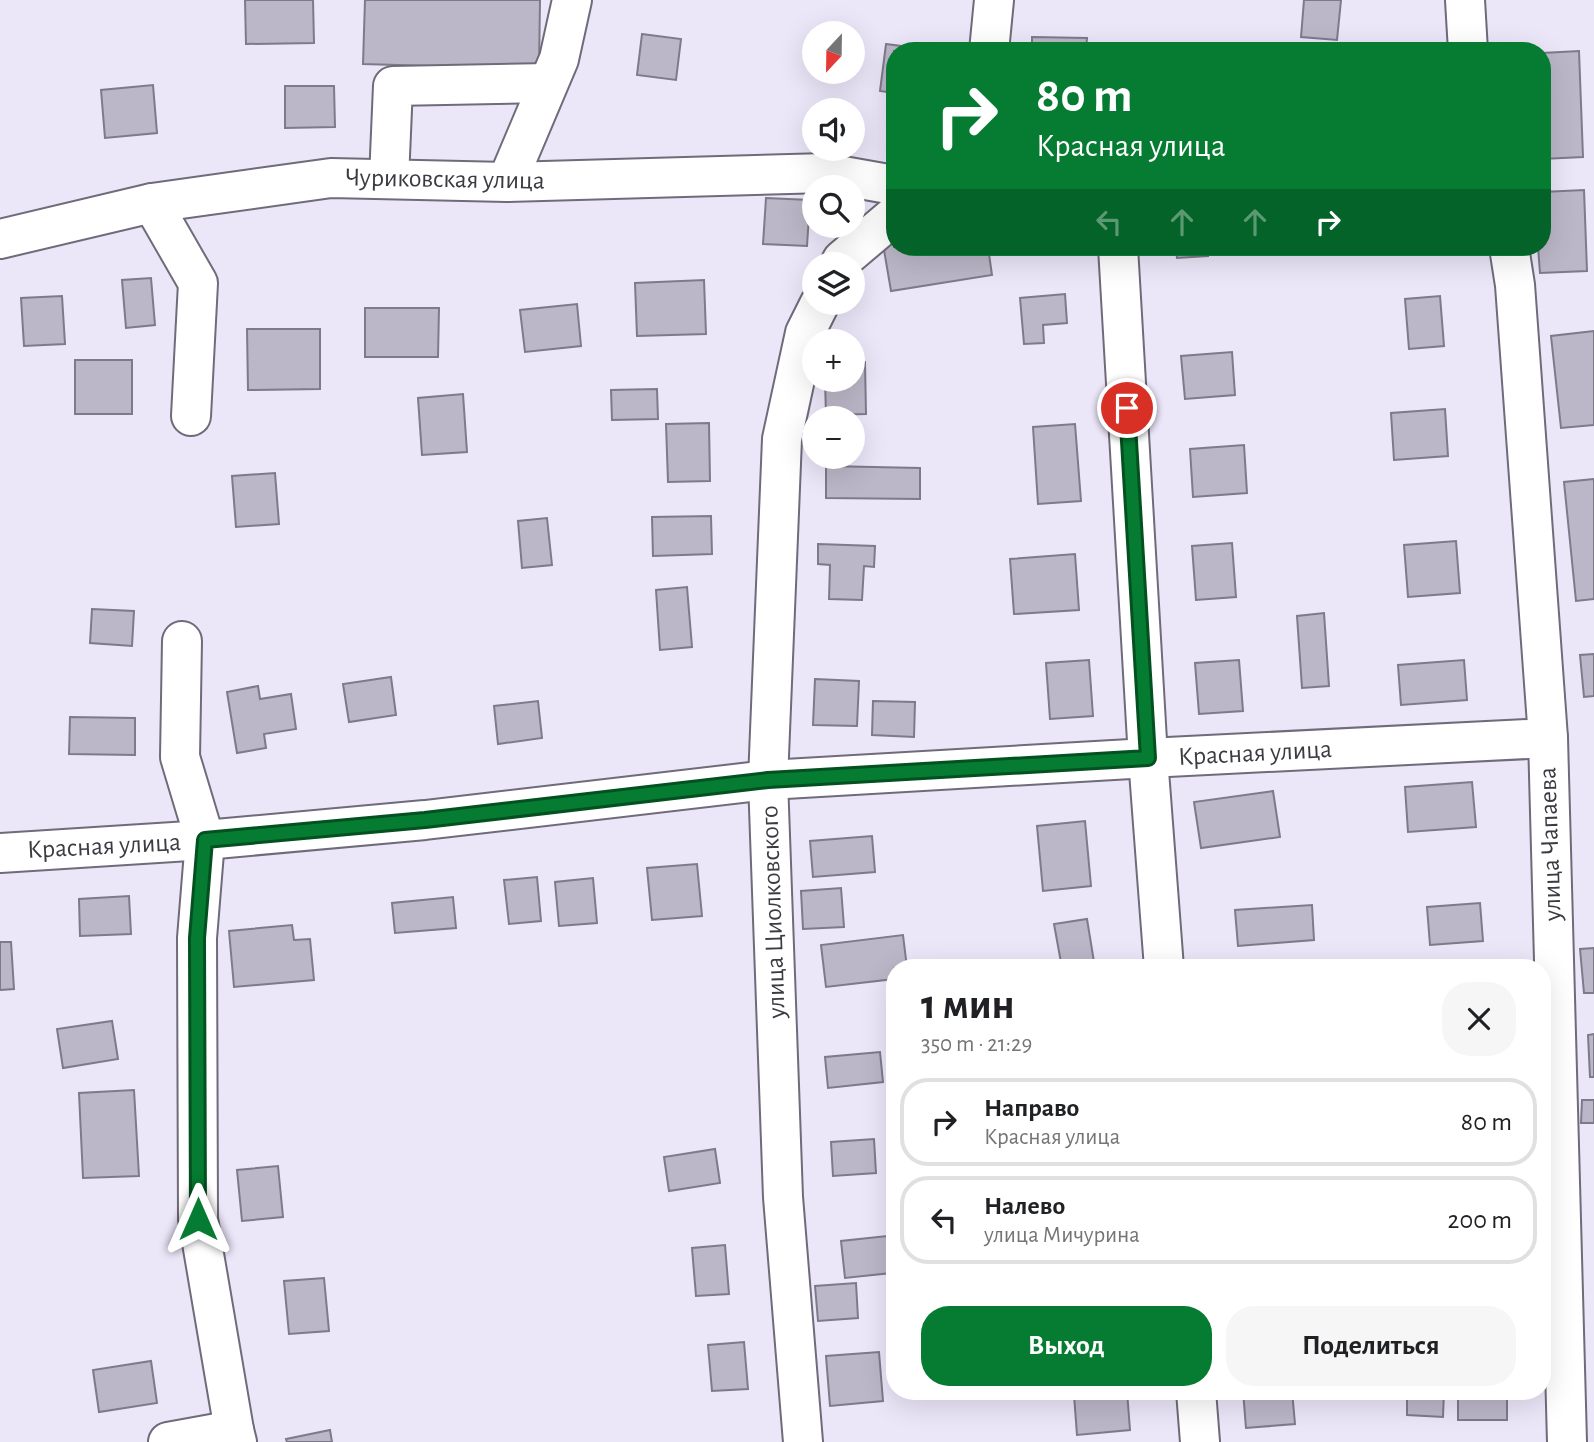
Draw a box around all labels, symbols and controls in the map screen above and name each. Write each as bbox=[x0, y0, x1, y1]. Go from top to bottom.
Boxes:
north arrow bbox=[802, 21, 864, 84]
map controls bbox=[802, 21, 865, 469]
icon: right bbox=[921, 70, 1012, 161]
text: 80 m bbox=[1036, 72, 1133, 121]
button: sound bbox=[802, 98, 865, 161]
text: Красная улица bbox=[1036, 130, 1226, 162]
street label: Чуриковская улица bbox=[345, 164, 545, 194]
button: search bbox=[802, 175, 865, 238]
icon: left bbox=[1090, 203, 1128, 241]
icon: ahead bbox=[1163, 203, 1201, 241]
icon: ahead bbox=[1236, 203, 1274, 241]
icon: right bbox=[1309, 203, 1347, 241]
button: layers bbox=[802, 252, 865, 315]
button: + bbox=[802, 329, 865, 392]
pin bbox=[1097, 378, 1157, 438]
icon: arrive bbox=[1108, 389, 1146, 427]
button: − bbox=[802, 406, 865, 469]
street label: Красная улица bbox=[1177, 736, 1333, 770]
street label: улица Чапаева bbox=[1534, 767, 1566, 922]
street label: улица Циолковского bbox=[756, 805, 790, 1020]
street label: Красная улица bbox=[26, 829, 182, 863]
button: close bbox=[1442, 982, 1516, 1056]
text: 1 мин bbox=[921, 984, 1015, 1026]
text: 350 m · 21:29 bbox=[921, 1033, 1032, 1056]
text: Направо bbox=[984, 1095, 1079, 1121]
icon: right bbox=[925, 1103, 963, 1141]
text: 80 m bbox=[1461, 1109, 1512, 1135]
text: Красная улица bbox=[984, 1126, 1120, 1149]
position arrow bbox=[161, 1182, 235, 1256]
text: Налево bbox=[984, 1193, 1065, 1219]
icon: left bbox=[925, 1201, 963, 1239]
text: 200 m bbox=[1448, 1207, 1512, 1233]
text: улица Мичурина bbox=[984, 1224, 1140, 1247]
button: Выход bbox=[921, 1306, 1212, 1386]
button: Поделиться bbox=[1226, 1306, 1516, 1386]

